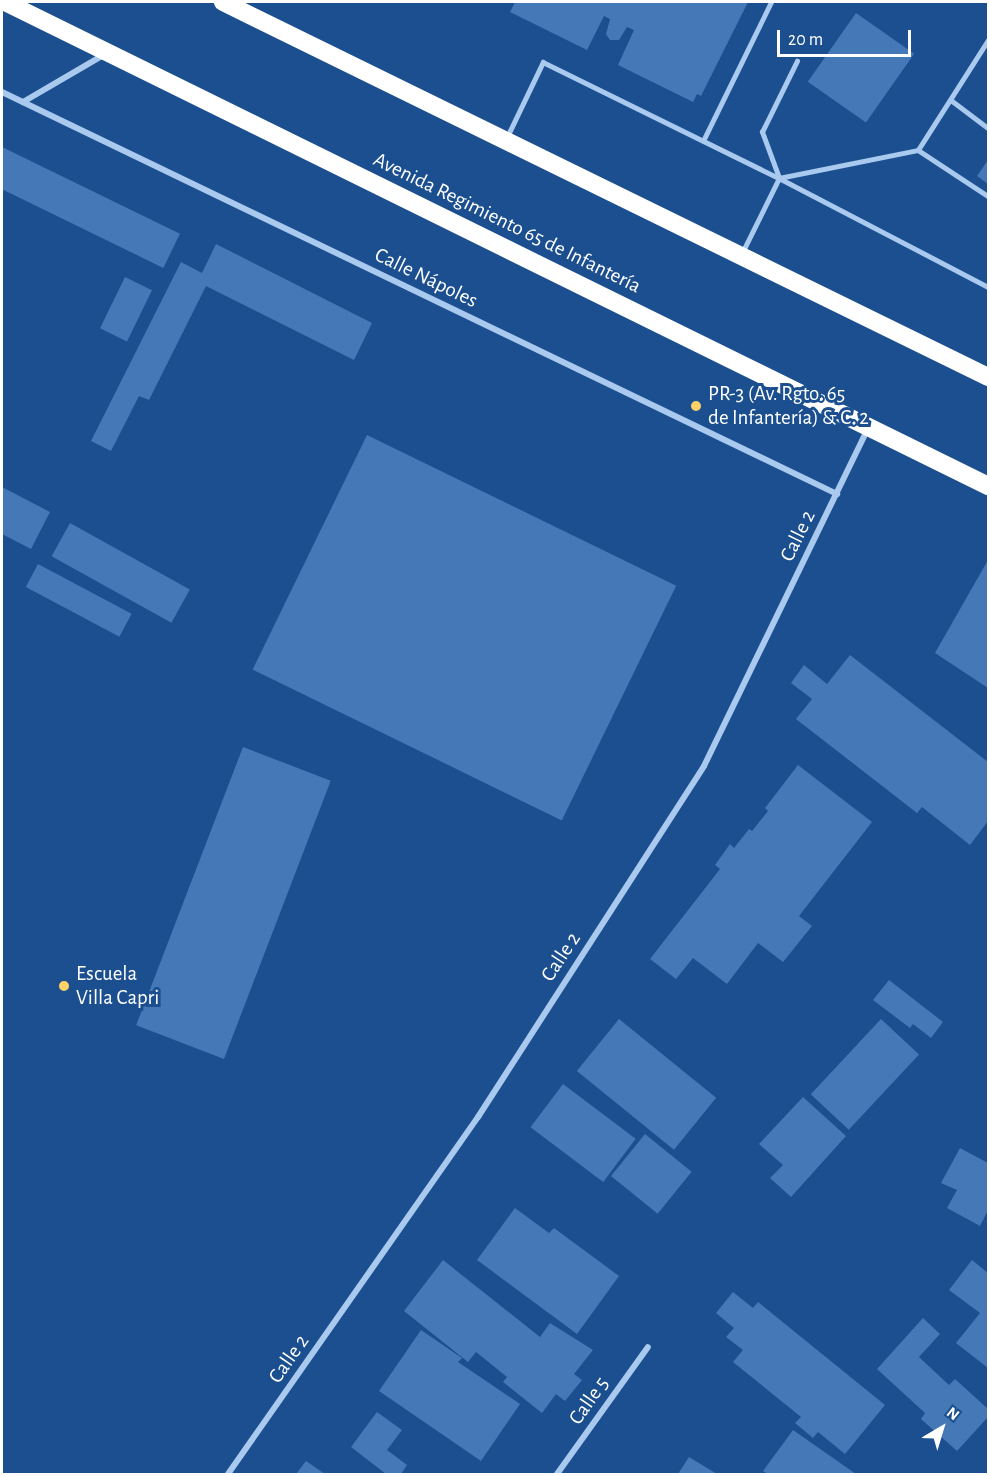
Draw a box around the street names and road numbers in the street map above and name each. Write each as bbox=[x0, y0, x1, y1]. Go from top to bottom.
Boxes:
street label: Avenida Regimiento 65 de Infantería bbox=[369, 147, 645, 299]
street label: Calle Nápoles bbox=[370, 242, 482, 314]
street label: Calle 2 bbox=[775, 506, 821, 566]
street label: Calle 2 bbox=[536, 928, 586, 986]
street label: Calle 2 bbox=[263, 1330, 315, 1388]
street label: Calle 5 bbox=[564, 1372, 614, 1430]

